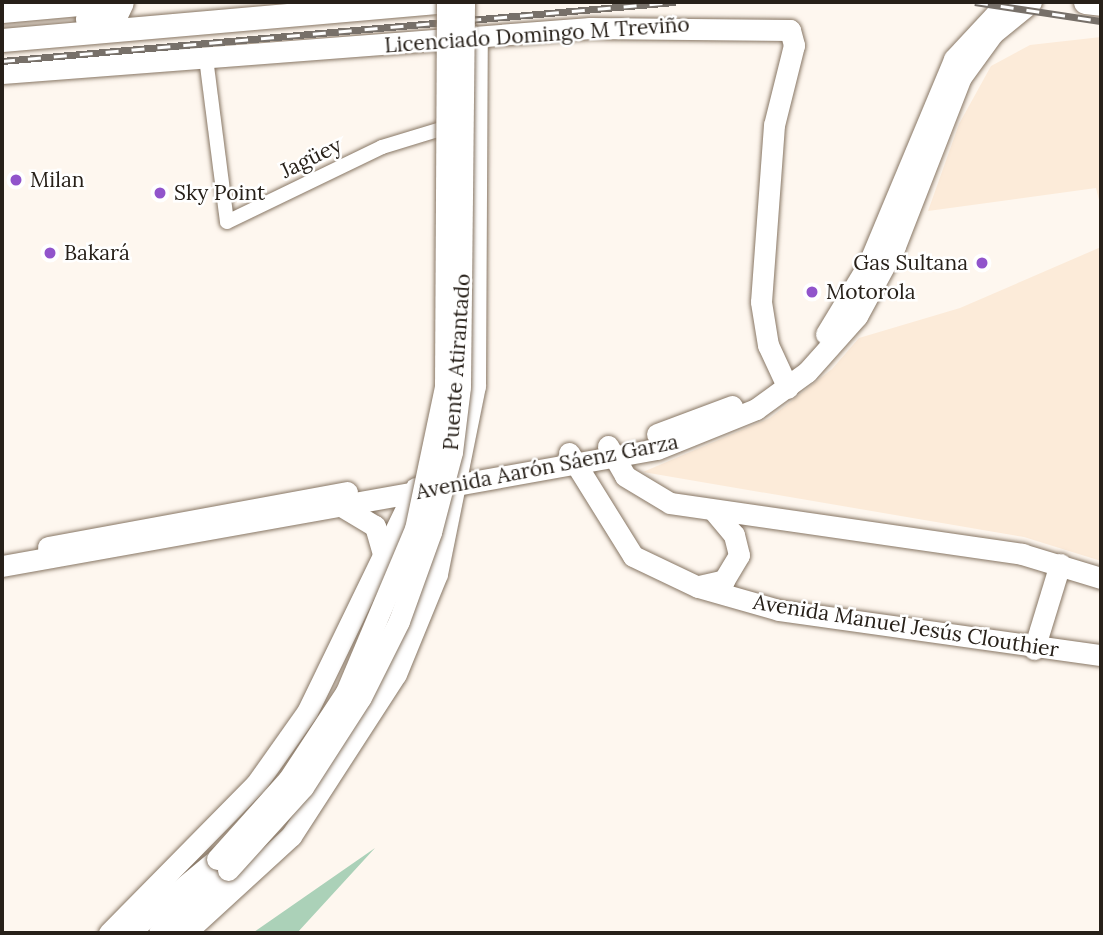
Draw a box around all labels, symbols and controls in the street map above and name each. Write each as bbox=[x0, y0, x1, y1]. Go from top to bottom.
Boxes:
street label: Licenciado Domingo M Treviño bbox=[384, 12, 690, 58]
street label: Jagüey bbox=[276, 132, 346, 184]
place label: Milan bbox=[30, 167, 84, 193]
marker: Milan bbox=[8, 172, 24, 188]
place label: Sky Point bbox=[174, 180, 265, 206]
marker: Sky Point bbox=[152, 185, 168, 201]
place label: Bakará bbox=[64, 240, 130, 266]
marker: Bakará bbox=[42, 245, 58, 261]
place label: Gas Sultana bbox=[853, 250, 968, 276]
marker: Gas Sultana bbox=[974, 255, 990, 271]
street label: Puente Atirantado bbox=[438, 273, 476, 451]
place label: Motorola bbox=[826, 279, 916, 305]
marker: Motorola bbox=[804, 284, 820, 300]
street label: Avenida Aarón Sáenz Garza bbox=[414, 429, 680, 505]
street label: Avenida Manuel Jesús Clouthier bbox=[751, 589, 1061, 663]

